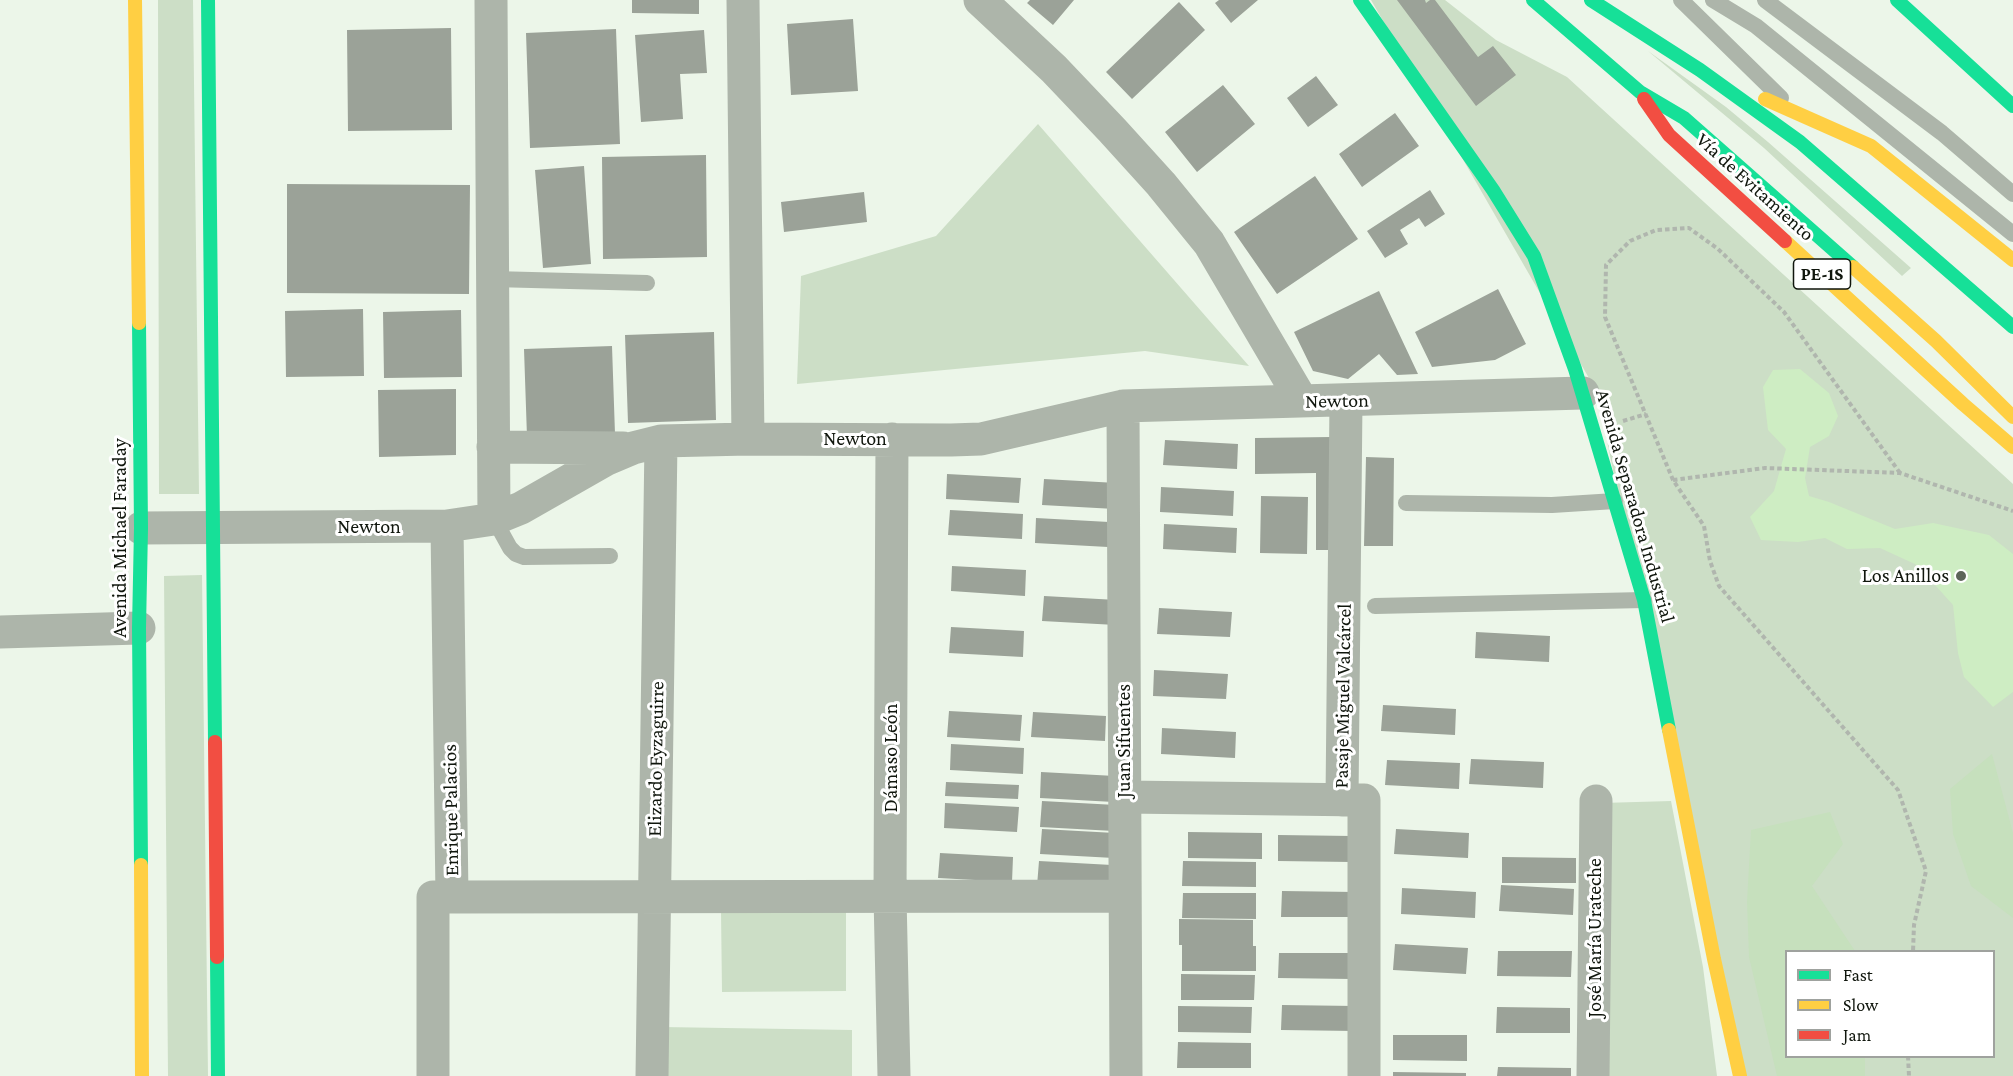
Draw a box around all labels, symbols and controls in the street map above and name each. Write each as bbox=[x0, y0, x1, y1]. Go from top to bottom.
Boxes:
street label: Vía de Evitamiento bbox=[1691, 128, 1819, 246]
road number: PE-1S bbox=[1794, 259, 1850, 289]
street label: Avenida Separadora Industrial bbox=[1590, 387, 1680, 625]
street label: Newton bbox=[1305, 388, 1369, 414]
street label: Newton bbox=[823, 427, 887, 451]
street label: Avenida Michael Faraday bbox=[108, 438, 132, 638]
street label: Newton bbox=[337, 515, 401, 539]
place label: Los Anillos bbox=[1862, 564, 1949, 588]
marker: Los Anillos bbox=[1954, 569, 1968, 583]
street label: Pasaje Miguel Valcárcel bbox=[1329, 603, 1357, 789]
street label: Elizardo Eyzaguirre bbox=[643, 681, 669, 837]
street label: Juan Sifuentes bbox=[1112, 684, 1136, 798]
street label: Dámaso León bbox=[879, 704, 903, 812]
street label: Enrique Palacios bbox=[438, 744, 464, 876]
street label: José María Urateche bbox=[1583, 858, 1607, 1018]
legend bbox=[1785, 950, 1995, 1058]
text: Fast bbox=[1843, 965, 1873, 985]
text: Slow bbox=[1843, 995, 1878, 1015]
text: Jam bbox=[1843, 1025, 1871, 1045]

